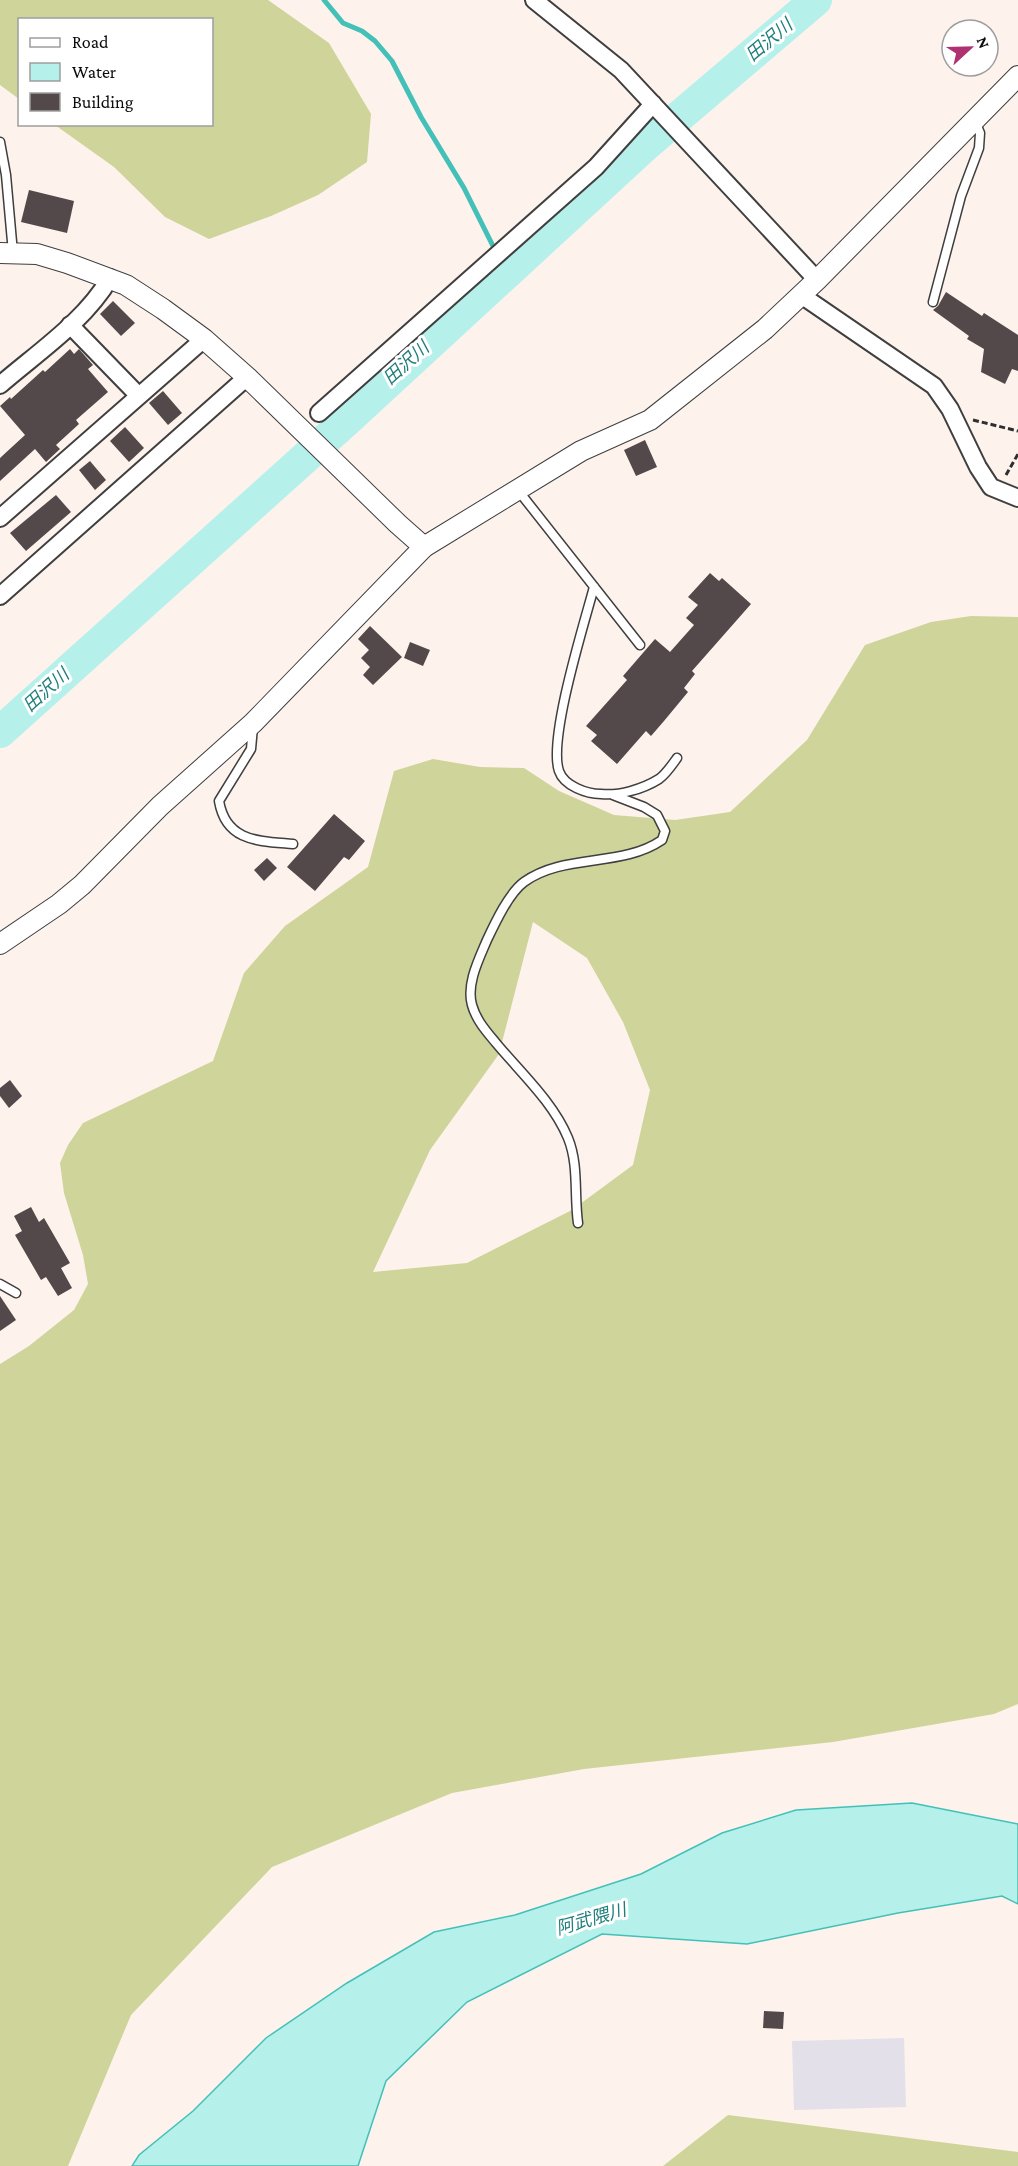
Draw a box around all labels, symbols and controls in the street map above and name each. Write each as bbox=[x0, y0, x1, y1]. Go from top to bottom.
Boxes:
water label: 田沢川 bbox=[742, 14, 798, 65]
legend bbox=[18, 18, 213, 126]
north arrow bbox=[940, 18, 1000, 78]
text: Road bbox=[72, 32, 109, 52]
text: N bbox=[974, 34, 993, 51]
text: Water bbox=[72, 62, 117, 82]
text: Building bbox=[72, 92, 134, 112]
water label: 田沢川 bbox=[379, 336, 434, 388]
water label: 田沢川 bbox=[19, 663, 74, 715]
water label: 阿武隈川 bbox=[554, 1899, 630, 1939]

